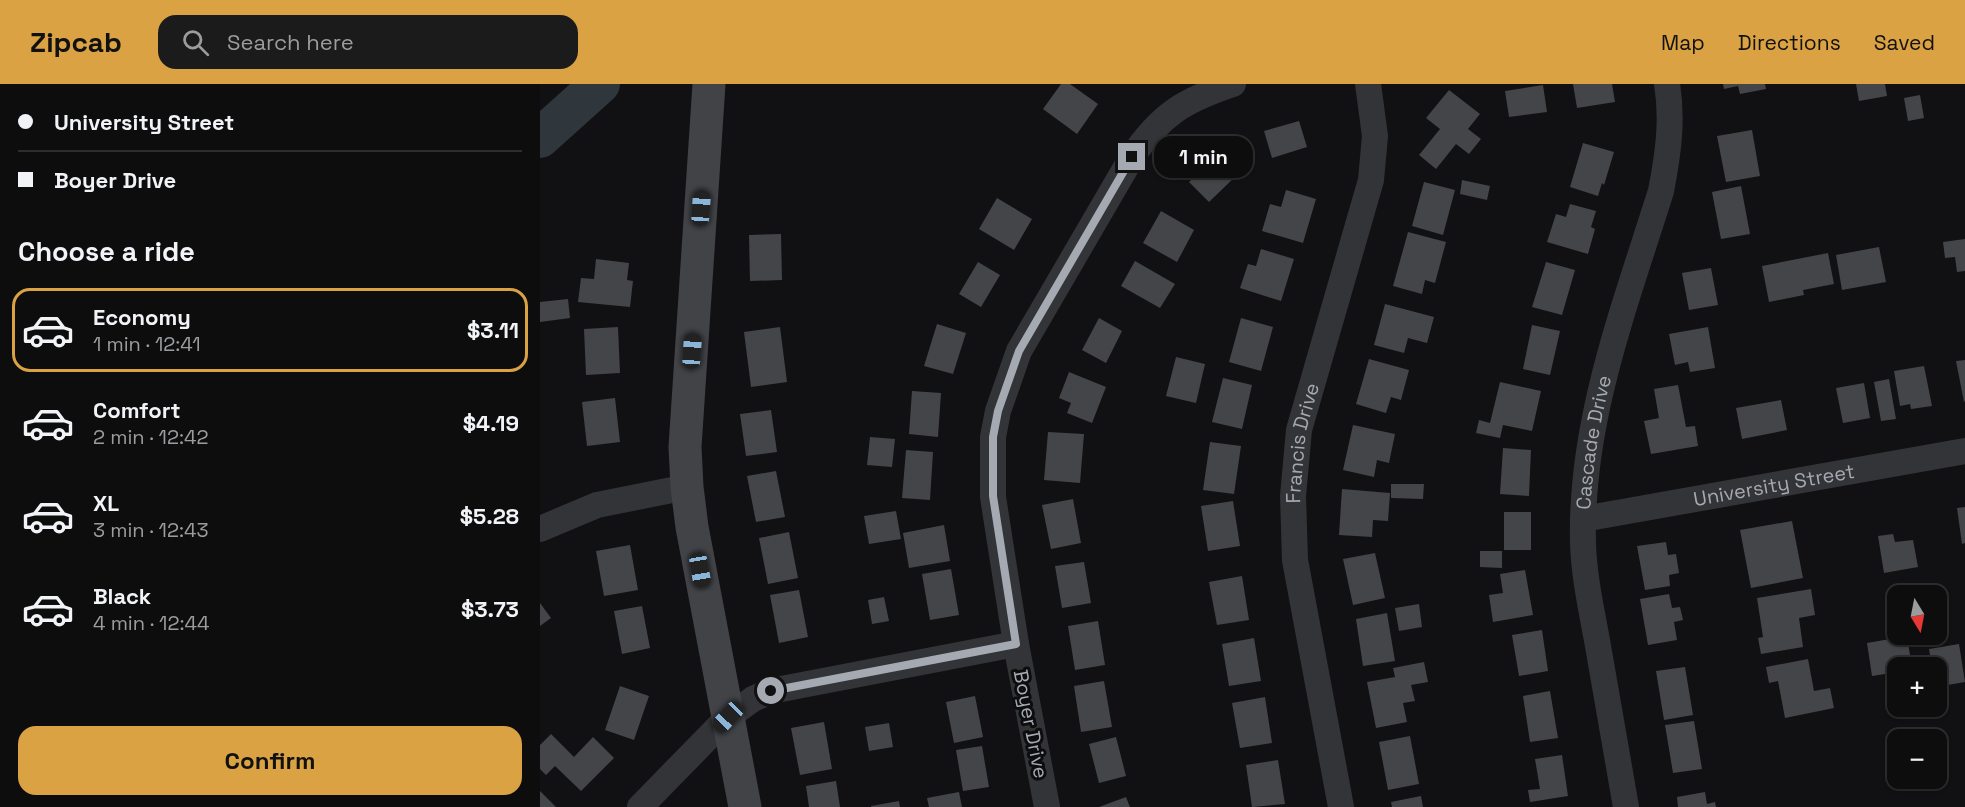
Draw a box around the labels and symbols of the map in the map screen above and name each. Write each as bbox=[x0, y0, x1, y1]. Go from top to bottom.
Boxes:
callout: 1 min bbox=[1153, 136, 1252, 178]
route end bbox=[1118, 143, 1145, 170]
car bbox=[691, 189, 711, 227]
car bbox=[682, 332, 702, 370]
street label: Cascade Drive bbox=[1570, 372, 1617, 510]
street label: Francis Drive bbox=[1280, 380, 1325, 504]
street label: University Street bbox=[1691, 458, 1857, 512]
car bbox=[688, 551, 712, 589]
north arrow bbox=[1887, 585, 1947, 645]
street label: Boyer Drive bbox=[1008, 667, 1054, 781]
route start bbox=[757, 677, 784, 704]
car bbox=[709, 698, 747, 736]

